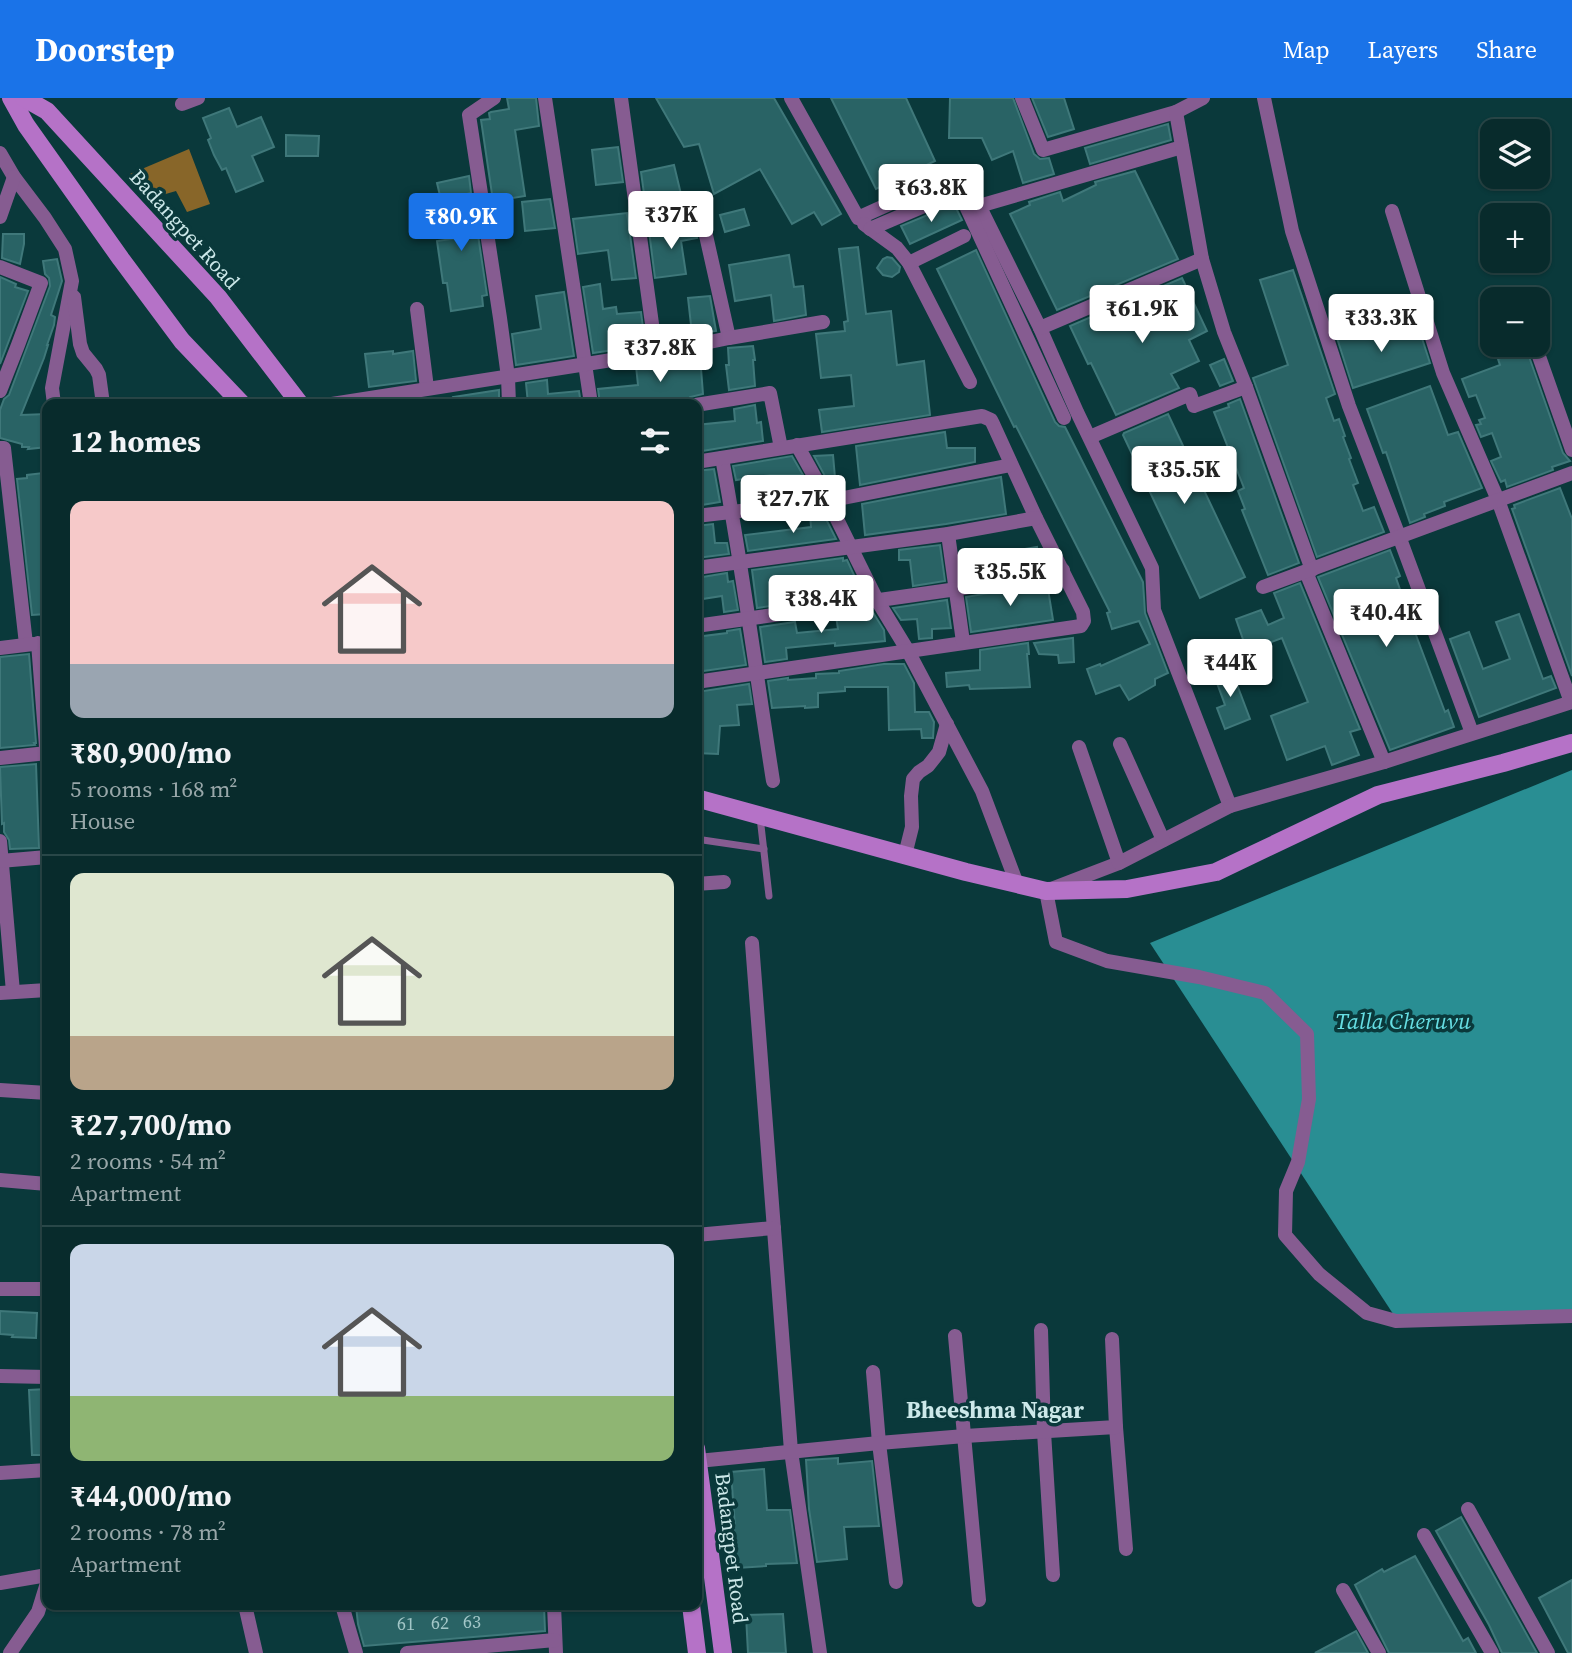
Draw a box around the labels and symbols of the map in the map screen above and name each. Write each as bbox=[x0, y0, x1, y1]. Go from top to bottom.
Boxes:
street label: Badangpet Road bbox=[123, 163, 247, 295]
pin: ₹63.8K bbox=[874, 164, 988, 224]
pin: ₹37K bbox=[630, 192, 712, 251]
pin: ₹80.9K bbox=[404, 194, 518, 253]
pin: ₹61.9K bbox=[1085, 286, 1199, 345]
pin: ₹33.3K bbox=[1324, 294, 1438, 354]
pin: ₹37.8K bbox=[603, 324, 717, 384]
pin: ₹35.5K bbox=[1127, 446, 1241, 506]
pin: ₹27.7K bbox=[736, 476, 850, 535]
pin: ₹35.5K bbox=[953, 548, 1067, 608]
pin: ₹38.4K bbox=[764, 575, 878, 635]
pin: ₹40.4K bbox=[1329, 589, 1443, 649]
pin: ₹44K bbox=[1189, 640, 1271, 699]
water label: Talla Cheruvu bbox=[1335, 1005, 1471, 1037]
district label: Bheeshma Nagar bbox=[906, 1394, 1084, 1426]
street label: Badangpet Road bbox=[708, 1471, 756, 1625]
house number: 63 bbox=[463, 1609, 481, 1634]
house number: 62 bbox=[431, 1610, 449, 1635]
house number: 61 bbox=[397, 1611, 415, 1636]

